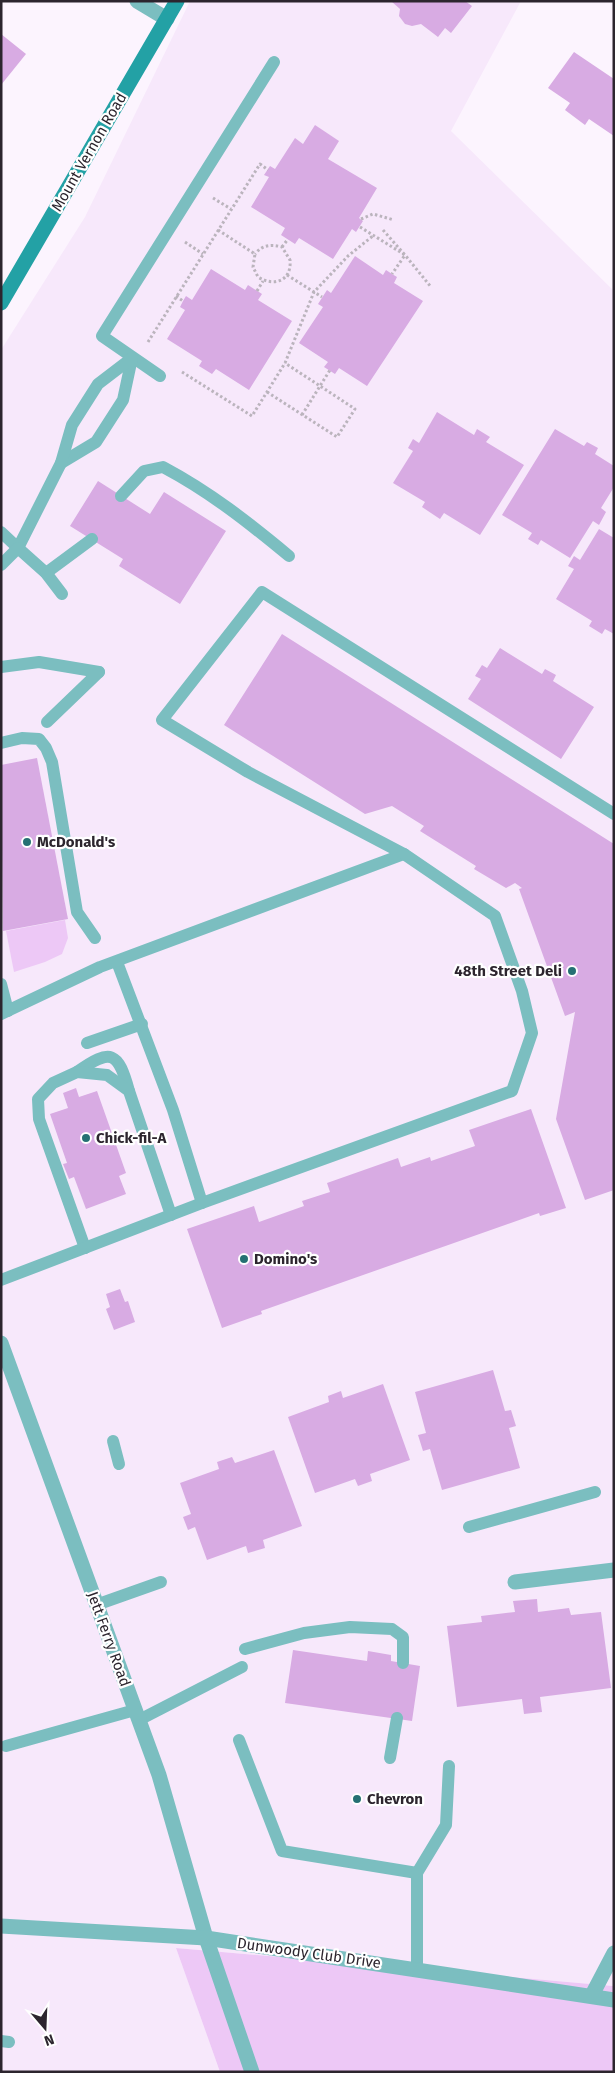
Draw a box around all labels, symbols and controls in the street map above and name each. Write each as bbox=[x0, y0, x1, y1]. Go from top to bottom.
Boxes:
street label: Mount Vernon Road bbox=[48, 89, 130, 215]
place label: McDonald's bbox=[37, 833, 115, 851]
marker: McDonald's bbox=[21, 836, 33, 848]
place label: 48th Street Deli bbox=[454, 962, 562, 980]
marker: 48th Street Deli bbox=[566, 965, 578, 977]
place label: Chick-fil-A bbox=[96, 1129, 167, 1147]
marker: Chick-fil-A bbox=[80, 1132, 92, 1144]
place label: Domino's bbox=[254, 1250, 317, 1268]
marker: Domino's bbox=[238, 1253, 250, 1265]
street label: Jett Ferry Road bbox=[83, 1589, 135, 1689]
place label: Chevron bbox=[367, 1790, 423, 1808]
marker: Chevron bbox=[351, 1793, 363, 1805]
street label: Dunwoody Club Drive bbox=[236, 1934, 382, 1972]
north arrow bbox=[20, 2003, 70, 2053]
text: N bbox=[42, 2030, 56, 2049]

